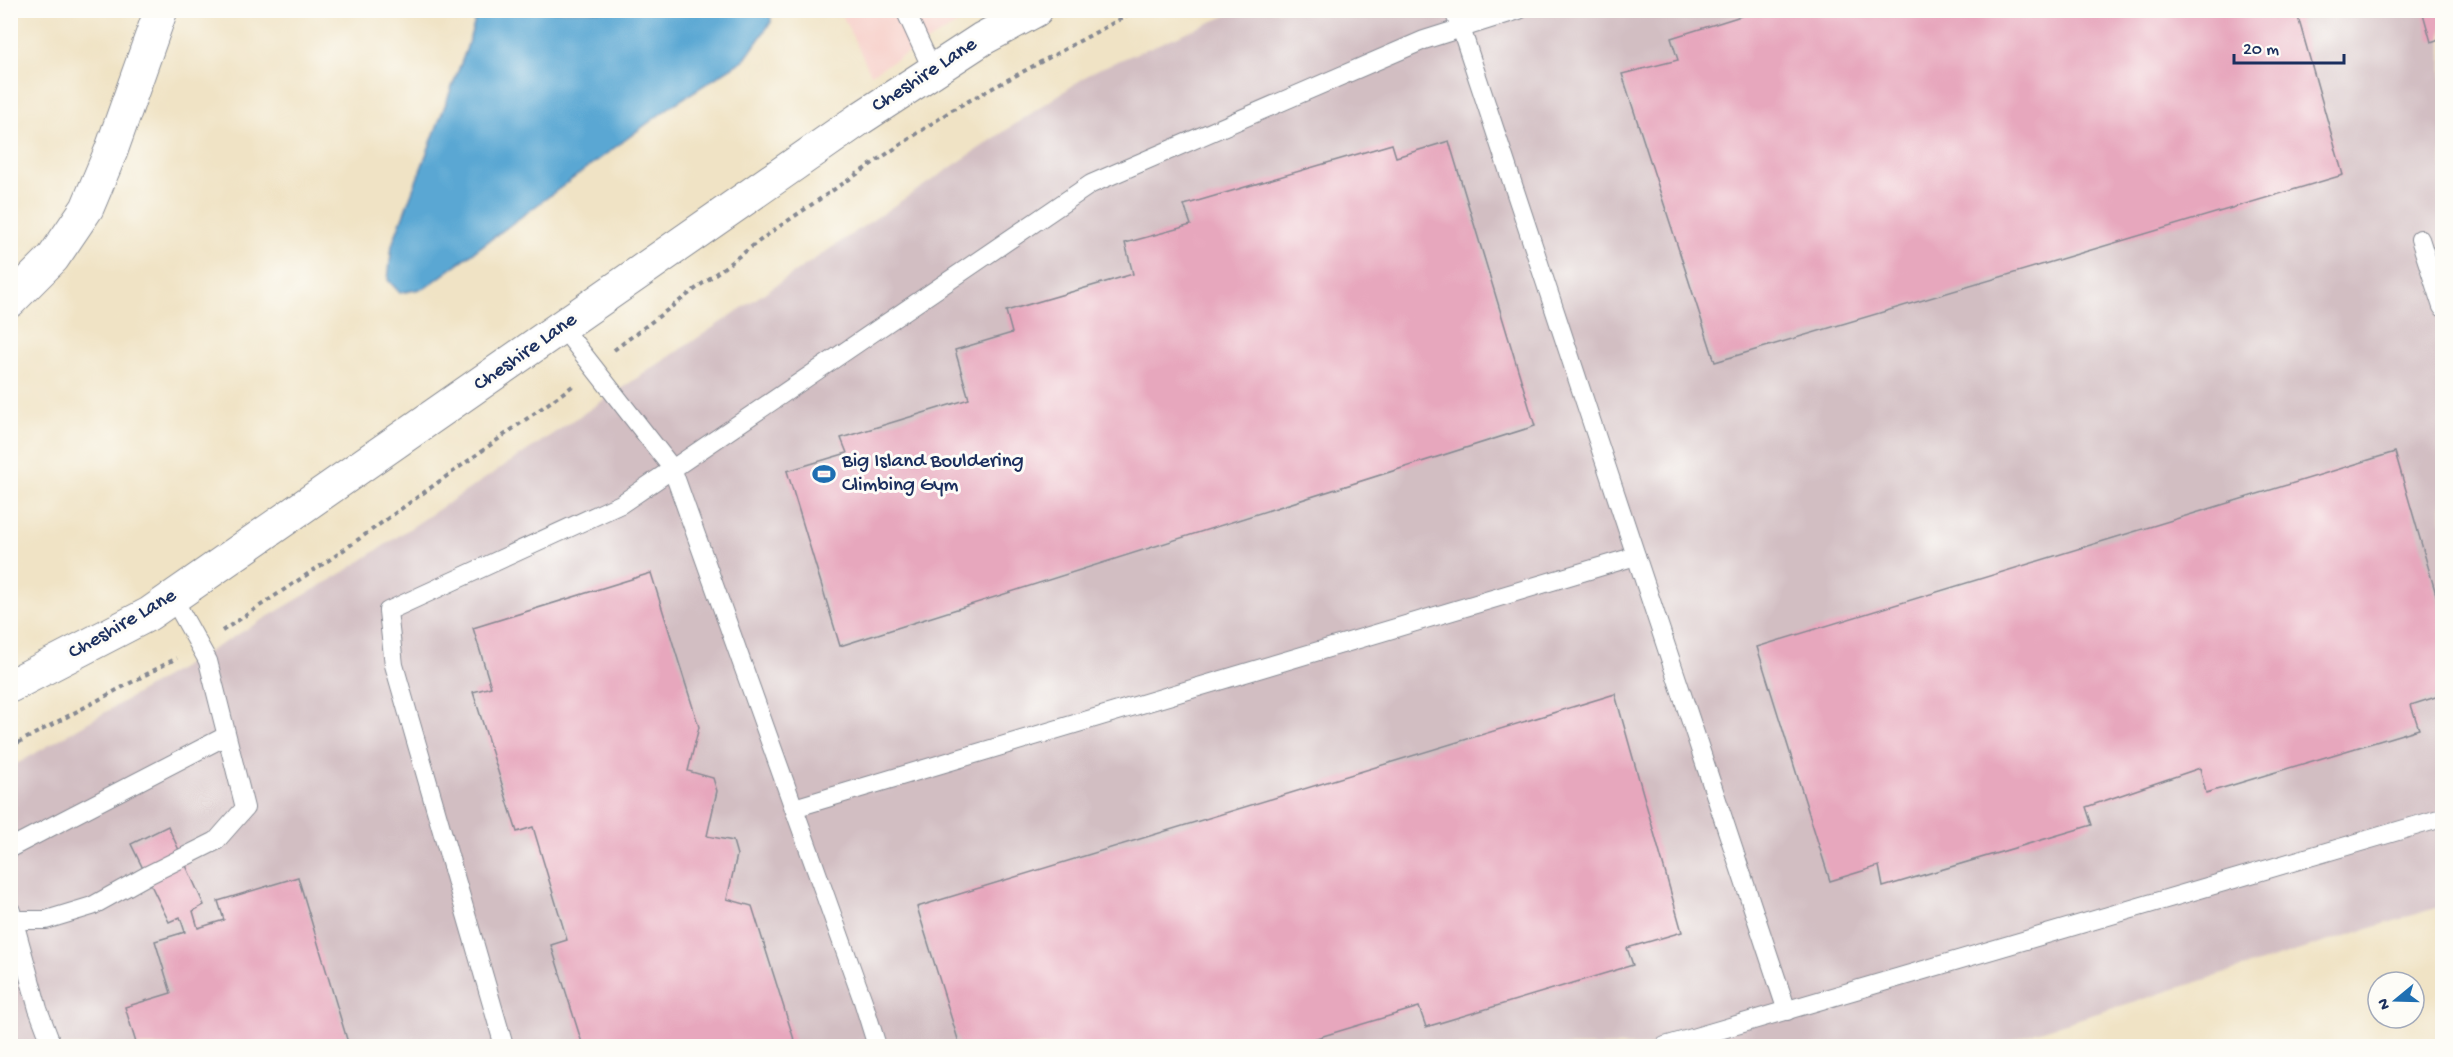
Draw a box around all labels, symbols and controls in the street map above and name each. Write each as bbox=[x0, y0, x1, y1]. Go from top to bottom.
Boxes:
scale bar bbox=[2234, 27, 2344, 65]
street label: Cheshire Lane bbox=[868, 32, 983, 119]
text: 20 m bbox=[2243, 40, 2279, 61]
street label: Cheshire Lane bbox=[469, 308, 583, 398]
place label: Big Island Bouldering Climbing Gym bbox=[841, 450, 1024, 499]
sports icon: Big Island Bouldering Climbing Gym bbox=[811, 461, 837, 487]
street label: Cheshire Lane bbox=[65, 583, 182, 666]
north arrow bbox=[2366, 970, 2426, 1030]
text: N bbox=[2374, 995, 2396, 1012]

